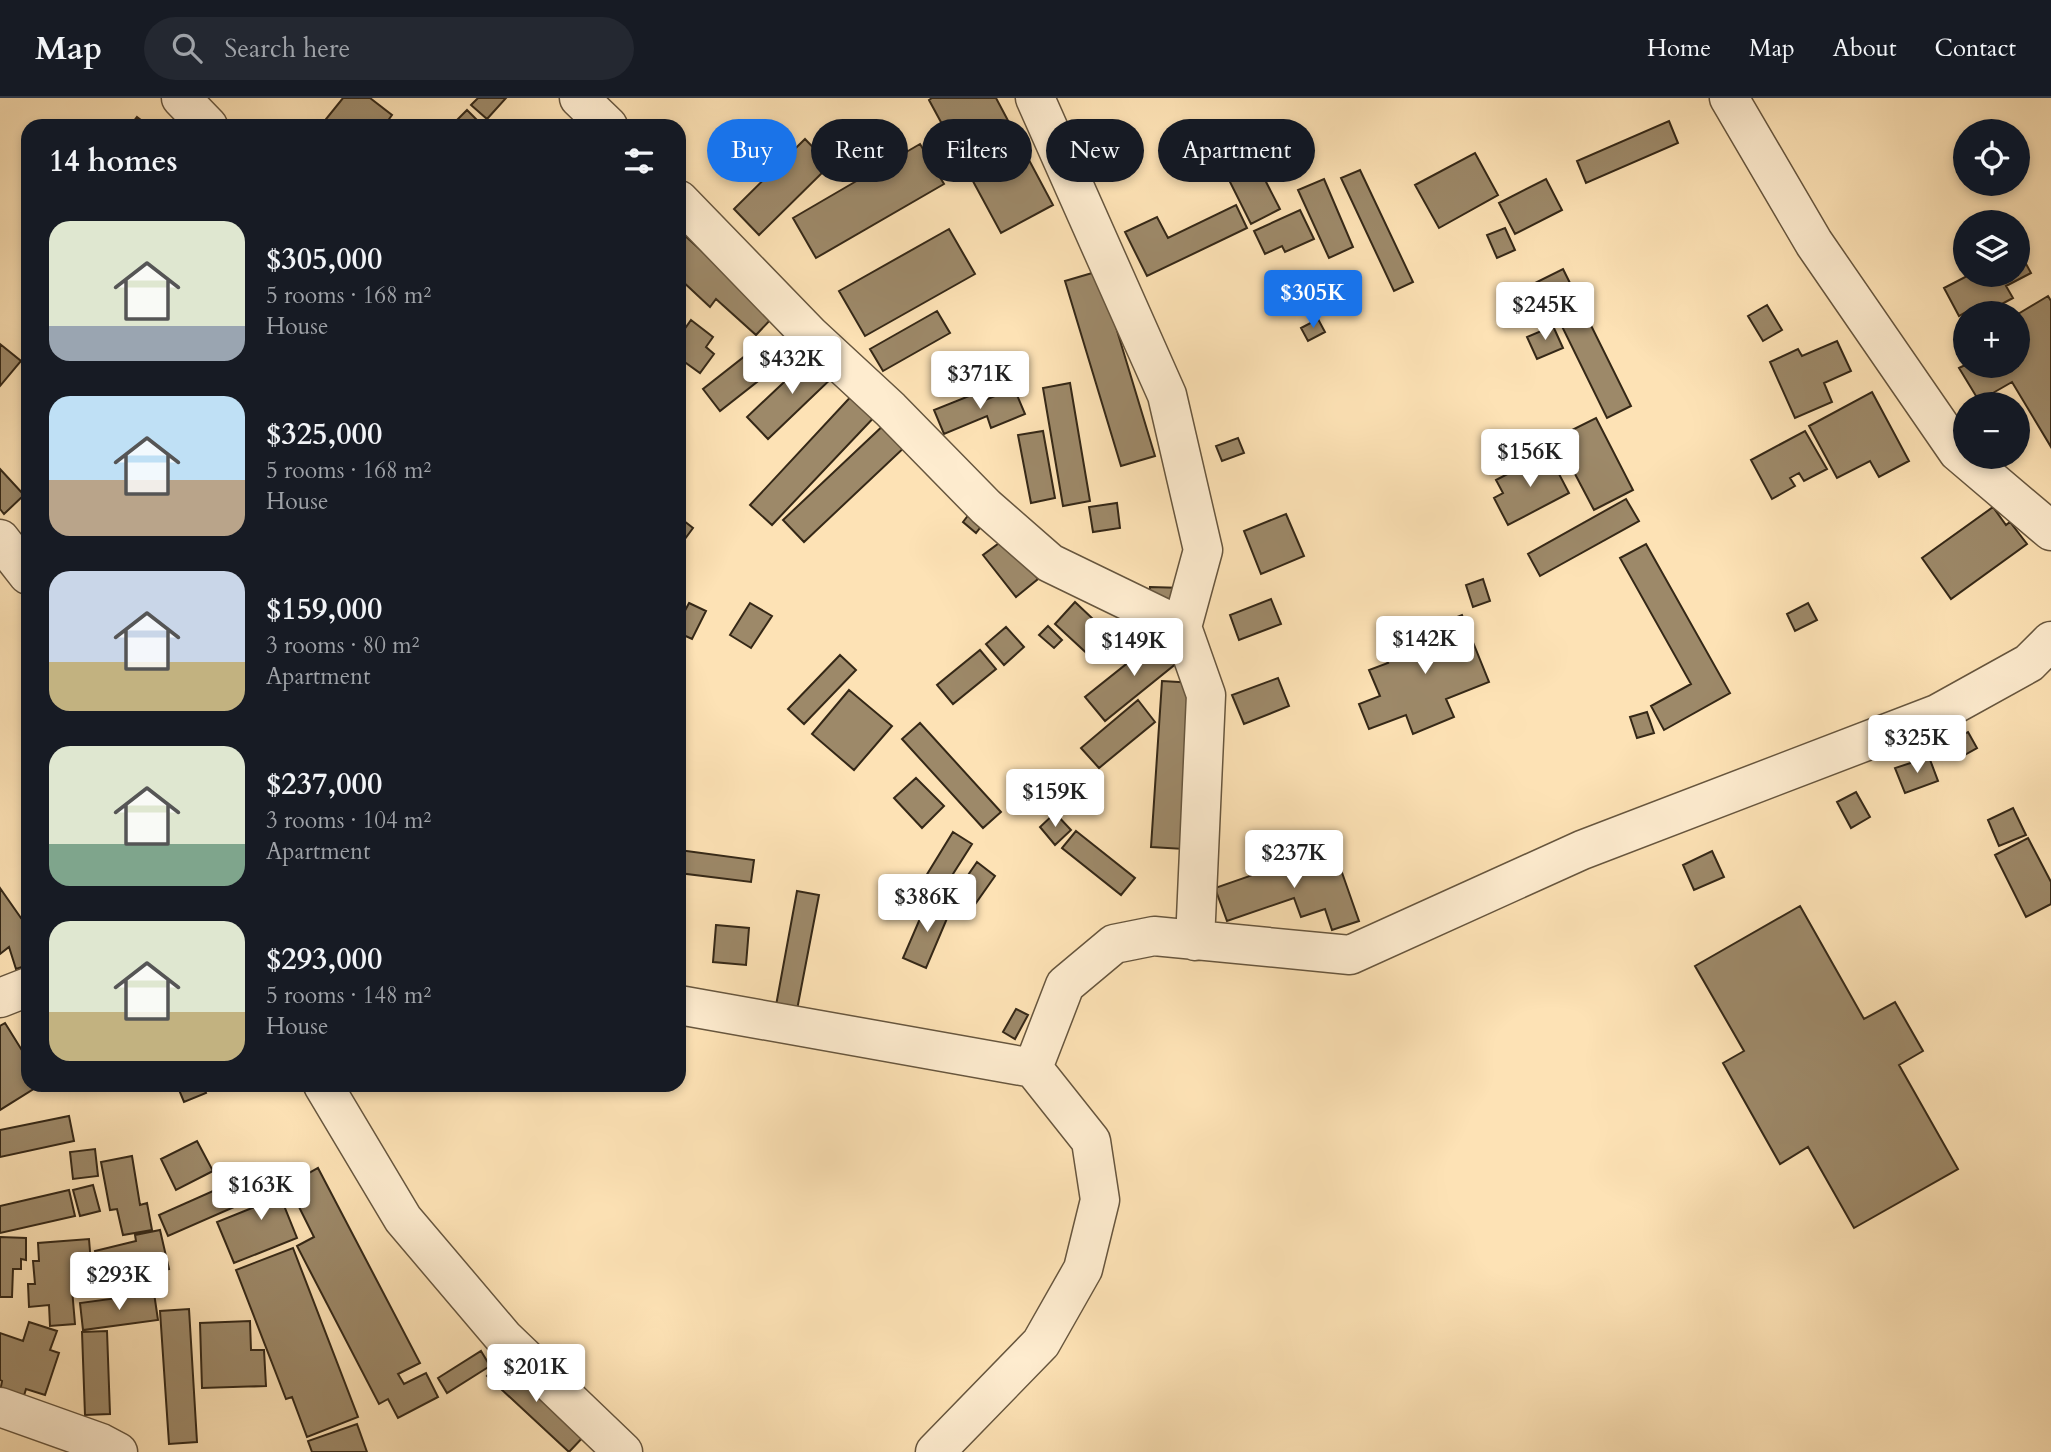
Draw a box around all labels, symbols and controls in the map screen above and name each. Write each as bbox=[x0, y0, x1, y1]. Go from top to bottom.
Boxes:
search box bbox=[144, 17, 634, 80]
text: Map bbox=[35, 26, 102, 71]
icon: search bbox=[168, 29, 206, 67]
text: Search here bbox=[224, 31, 350, 66]
text: Home bbox=[1647, 32, 1711, 65]
text: Map bbox=[1749, 32, 1795, 65]
text: About bbox=[1833, 32, 1897, 65]
text: Contact bbox=[1935, 32, 2016, 65]
chip: Buy bbox=[707, 119, 797, 182]
chip: Rent bbox=[811, 119, 908, 182]
chip: Filters bbox=[922, 119, 1032, 182]
chip: New bbox=[1046, 119, 1144, 182]
chip: Apartment bbox=[1158, 119, 1315, 182]
map controls bbox=[1953, 119, 2030, 469]
button: locate bbox=[1953, 119, 2030, 196]
text: 14 homes bbox=[49, 141, 178, 182]
icon: filters bbox=[620, 142, 658, 180]
button: layers bbox=[1953, 210, 2030, 287]
text: $305,000 bbox=[266, 239, 382, 280]
icon: home bbox=[105, 249, 189, 333]
pin: $305K bbox=[1264, 271, 1362, 330]
text: $305K bbox=[1280, 277, 1346, 308]
text: 5 rooms · 168 m² bbox=[266, 280, 431, 311]
pin: $245K bbox=[1496, 282, 1594, 342]
text: $245K bbox=[1512, 289, 1578, 320]
button: + bbox=[1953, 301, 2030, 378]
text: House bbox=[266, 311, 328, 342]
pin: $432K bbox=[743, 336, 841, 396]
text: $432K bbox=[759, 343, 825, 374]
pin: $371K bbox=[931, 352, 1029, 411]
text: $371K bbox=[947, 358, 1013, 389]
button: − bbox=[1953, 392, 2030, 469]
text: $325,000 bbox=[266, 414, 382, 455]
icon: home bbox=[105, 424, 189, 508]
pin: $156K bbox=[1481, 430, 1579, 489]
text: $156K bbox=[1497, 436, 1563, 467]
text: 5 rooms · 168 m² bbox=[266, 455, 431, 486]
text: House bbox=[266, 486, 328, 517]
text: $159,000 bbox=[266, 589, 382, 630]
icon: home bbox=[105, 599, 189, 683]
pin: $142K bbox=[1376, 616, 1474, 676]
pin: $149K bbox=[1085, 618, 1183, 678]
text: $142K bbox=[1392, 623, 1458, 654]
text: $149K bbox=[1101, 625, 1167, 656]
text: 3 rooms · 80 m² bbox=[266, 630, 419, 661]
text: Apartment bbox=[266, 661, 370, 692]
pin: $325K bbox=[1868, 716, 1966, 775]
text: $325K bbox=[1884, 722, 1950, 753]
text: $237,000 bbox=[266, 764, 382, 805]
pin: $159K bbox=[1006, 770, 1104, 829]
icon: home bbox=[105, 774, 189, 858]
text: $159K bbox=[1022, 776, 1088, 807]
text: 3 rooms · 104 m² bbox=[266, 805, 431, 836]
pin: $237K bbox=[1245, 830, 1343, 890]
text: Apartment bbox=[266, 836, 370, 867]
text: $237K bbox=[1261, 837, 1327, 868]
pin: $386K bbox=[878, 874, 976, 934]
text: $386K bbox=[894, 881, 960, 912]
text: $293,000 bbox=[266, 939, 382, 980]
icon: home bbox=[105, 949, 189, 1033]
text: 5 rooms · 148 m² bbox=[266, 980, 431, 1011]
text: House bbox=[266, 1011, 328, 1042]
pin: $163K bbox=[212, 1162, 310, 1222]
text: $163K bbox=[228, 1169, 294, 1200]
pin: $293K bbox=[70, 1252, 168, 1312]
text: $293K bbox=[86, 1259, 152, 1290]
pin: $201K bbox=[487, 1344, 585, 1404]
text: $201K bbox=[503, 1351, 569, 1382]

